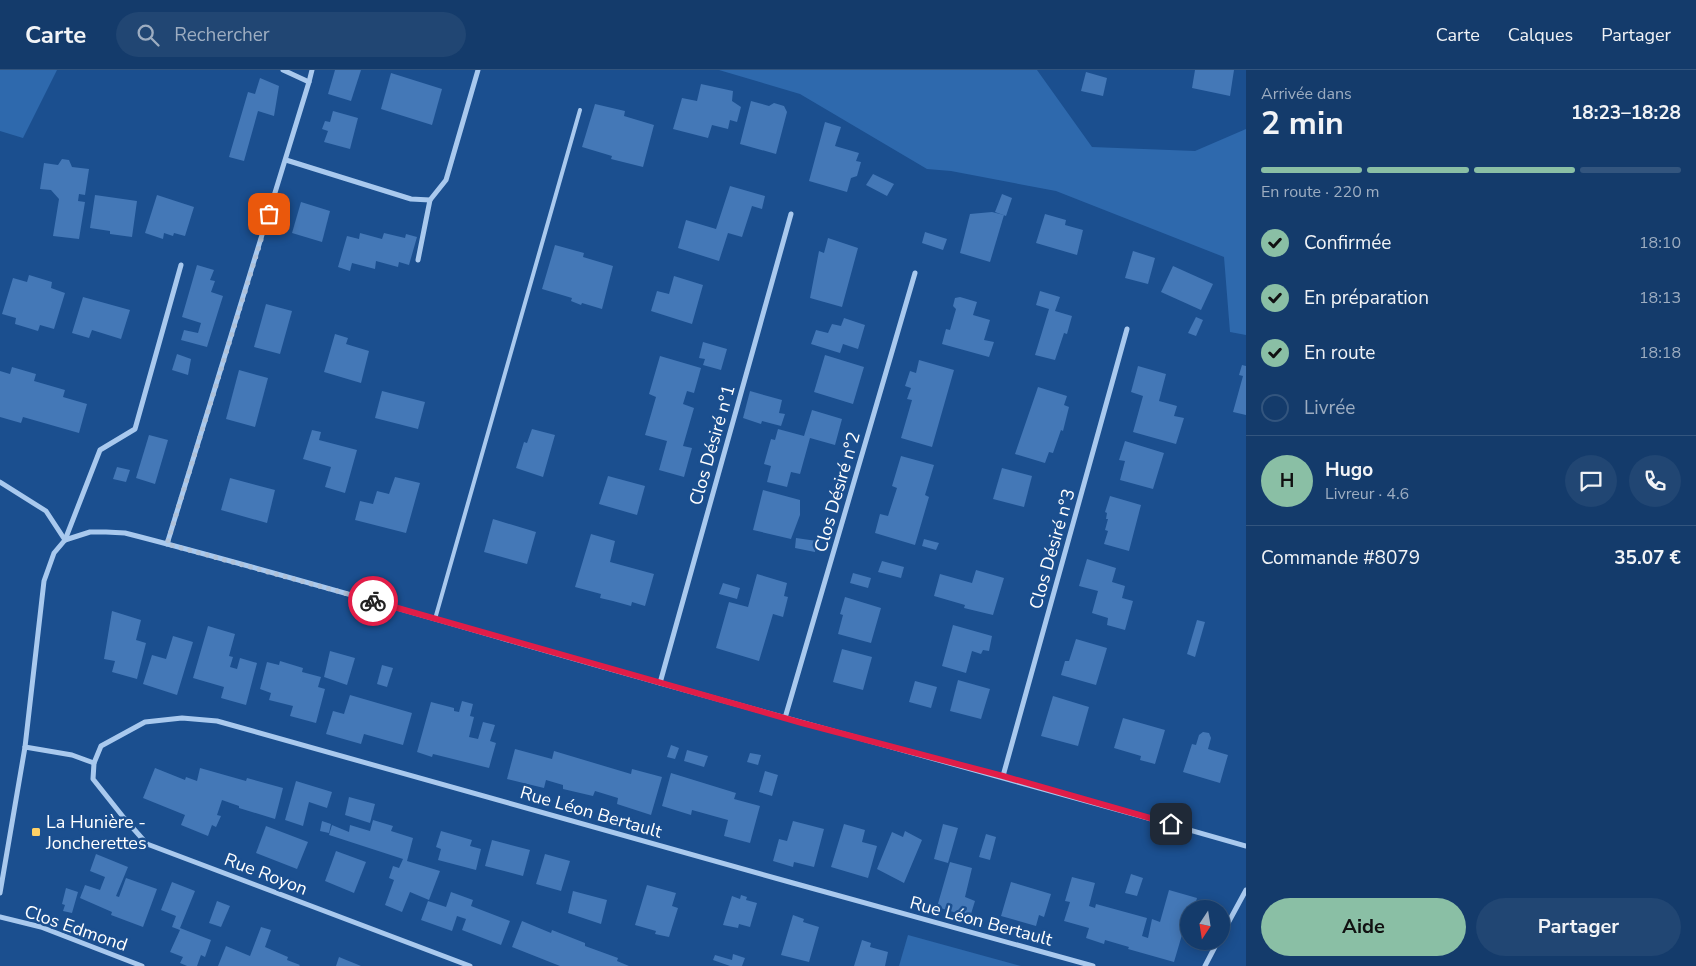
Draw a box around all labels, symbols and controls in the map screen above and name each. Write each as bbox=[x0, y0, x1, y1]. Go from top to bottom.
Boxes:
search box bbox=[116, 12, 466, 57]
text: Carte bbox=[25, 19, 86, 51]
icon: search bbox=[134, 21, 162, 49]
text: Rechercher bbox=[174, 22, 270, 48]
text: Carte bbox=[1436, 23, 1480, 47]
text: Calques bbox=[1508, 23, 1573, 47]
text: Partager bbox=[1601, 23, 1671, 47]
text: Arrivée dans bbox=[1261, 83, 1352, 105]
text: 18:23–18:28 bbox=[1571, 100, 1681, 126]
text: 2 min bbox=[1261, 102, 1344, 145]
text: En route · 220 m bbox=[1261, 181, 1380, 203]
pin bbox=[248, 193, 290, 235]
icon: bag bbox=[255, 200, 283, 228]
icon: check bbox=[1261, 229, 1289, 257]
text: Confirmée bbox=[1304, 230, 1391, 256]
text: 18:10 bbox=[1639, 232, 1681, 254]
icon: check bbox=[1261, 284, 1289, 312]
text: En préparation bbox=[1304, 285, 1429, 311]
text: 18:13 bbox=[1639, 287, 1681, 309]
icon: check bbox=[1261, 339, 1289, 367]
text: En route bbox=[1304, 340, 1375, 366]
text: 18:18 bbox=[1639, 342, 1681, 364]
street label: Clos Désiré n°1 bbox=[683, 382, 741, 508]
text: Livrée bbox=[1304, 395, 1355, 421]
street label: Clos Désiré n°2 bbox=[808, 429, 866, 555]
button: chat bbox=[1565, 455, 1617, 507]
button: phone bbox=[1629, 455, 1681, 507]
text: Hugo bbox=[1325, 457, 1373, 483]
text: H bbox=[1280, 468, 1294, 494]
text: Livreur · 4.6 bbox=[1325, 483, 1409, 505]
street label: Clos Désiré n°3 bbox=[1023, 486, 1081, 612]
text: Commande #8079 bbox=[1261, 545, 1420, 571]
text: 35.07 € bbox=[1614, 545, 1681, 571]
courier bbox=[348, 576, 398, 626]
icon: bike bbox=[359, 587, 387, 615]
street label: Rue Léon Bertault bbox=[517, 780, 665, 844]
pin bbox=[1150, 803, 1192, 845]
place label: La Hunière - Joncherettes bbox=[45, 810, 147, 855]
icon: home bbox=[1157, 810, 1185, 838]
marker: La Hunière - Joncherettes bbox=[30, 826, 42, 838]
street label: Rue Royon bbox=[221, 847, 311, 901]
street label: Rue Léon Bertault bbox=[907, 890, 1056, 952]
button: Aide bbox=[1261, 898, 1466, 956]
button: Partager bbox=[1476, 898, 1681, 956]
street label: Clos Edmond bbox=[21, 899, 131, 957]
north arrow bbox=[1180, 900, 1230, 950]
map controls bbox=[1180, 900, 1230, 950]

